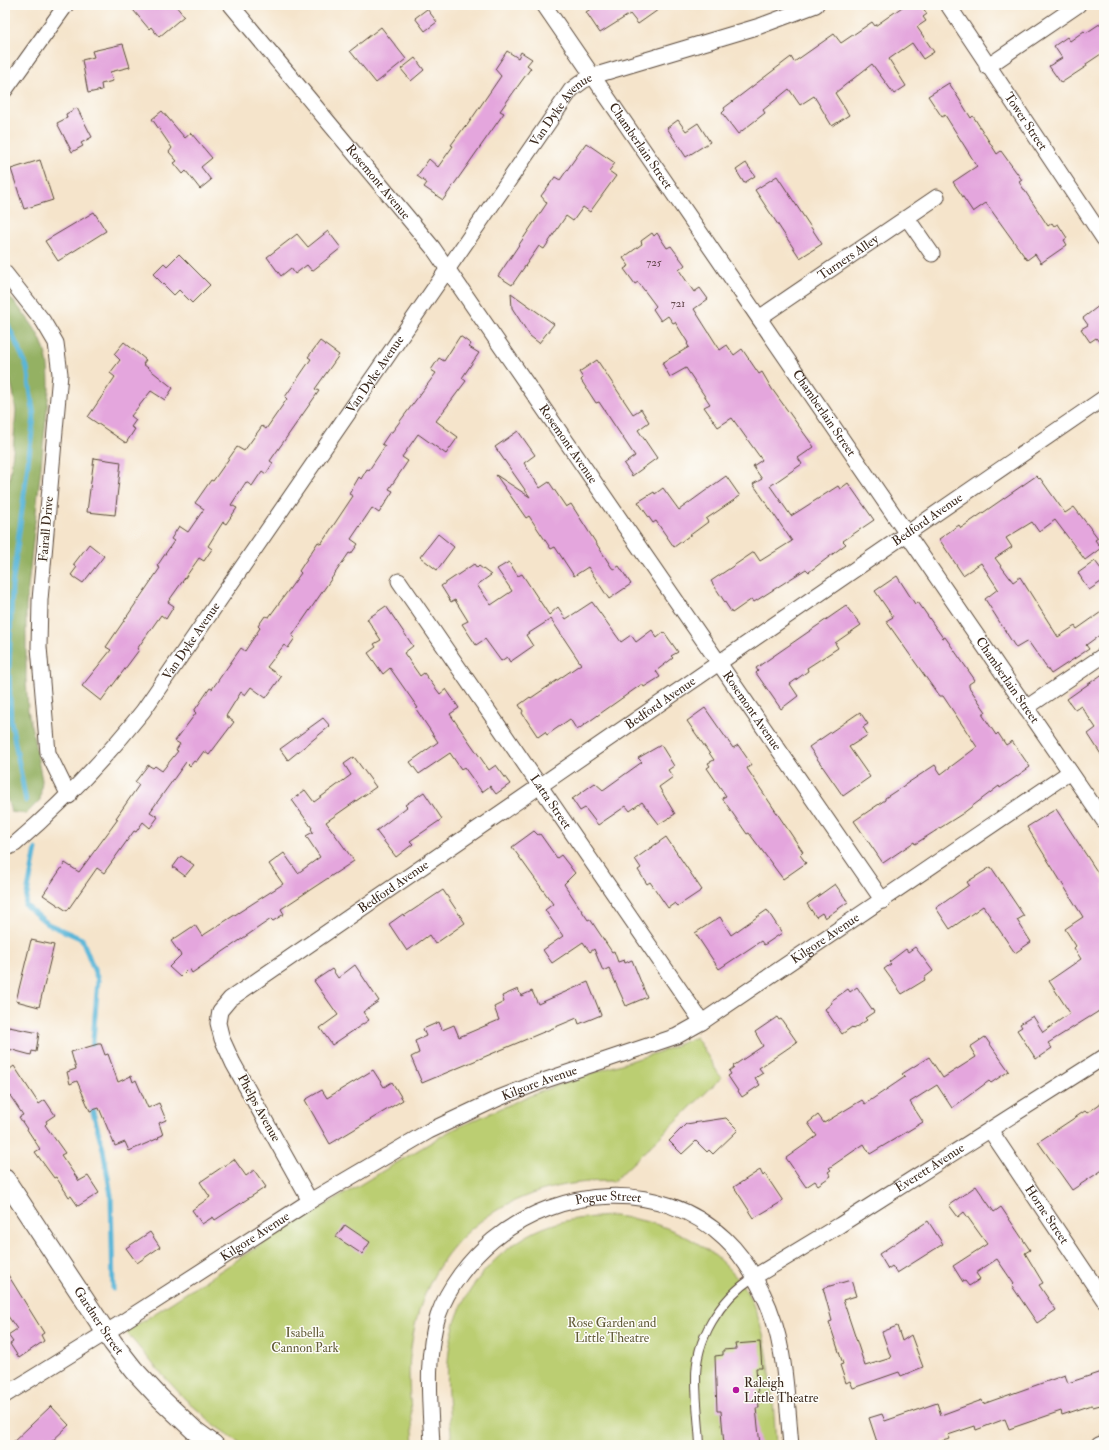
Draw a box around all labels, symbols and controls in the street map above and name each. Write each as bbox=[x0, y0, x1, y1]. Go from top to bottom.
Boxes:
street label: Van Dyke Avenue bbox=[526, 69, 595, 150]
street label: Tower Street bbox=[1001, 89, 1051, 154]
street label: Chamberlain Street bbox=[605, 100, 676, 192]
street label: Rosemont Avenue bbox=[342, 141, 414, 223]
street label: Turners Alley bbox=[815, 231, 883, 284]
house number: 725 bbox=[646, 256, 662, 269]
house number: 721 bbox=[671, 297, 685, 310]
street label: Van Dyke Avenue bbox=[343, 332, 408, 416]
street label: Chamberlain Street bbox=[789, 367, 859, 459]
street label: Rosemont Avenue bbox=[535, 401, 601, 487]
street label: Bedford Avenue bbox=[889, 489, 966, 549]
street label: Fairall Drive bbox=[35, 495, 57, 563]
street label: Van Dyke Avenue bbox=[159, 599, 224, 683]
street label: Chamberlain Street bbox=[972, 634, 1043, 727]
street label: Rosemont Avenue bbox=[719, 668, 785, 754]
street label: Bedford Avenue bbox=[622, 673, 699, 733]
street label: Latta Street bbox=[526, 772, 575, 832]
street label: Bedford Avenue bbox=[355, 856, 432, 917]
street label: Kilgore Avenue bbox=[788, 909, 863, 967]
street label: Kilgore Avenue bbox=[499, 1062, 580, 1104]
street label: Phelps Avenue bbox=[233, 1072, 284, 1145]
street label: Everett Avenue bbox=[892, 1140, 968, 1196]
street label: Horne Street bbox=[1021, 1182, 1072, 1247]
street label: Pogue Street bbox=[574, 1188, 642, 1208]
street label: Kilgore Avenue bbox=[217, 1208, 293, 1265]
street label: Gardner Street bbox=[70, 1284, 127, 1358]
park label: Rose Garden and Little Theatre bbox=[568, 1315, 657, 1346]
park label: Isabella Cannon Park bbox=[271, 1325, 340, 1356]
place label: Raleigh Little Theatre bbox=[744, 1375, 819, 1406]
marker: Raleigh Little Theatre bbox=[731, 1385, 741, 1395]

